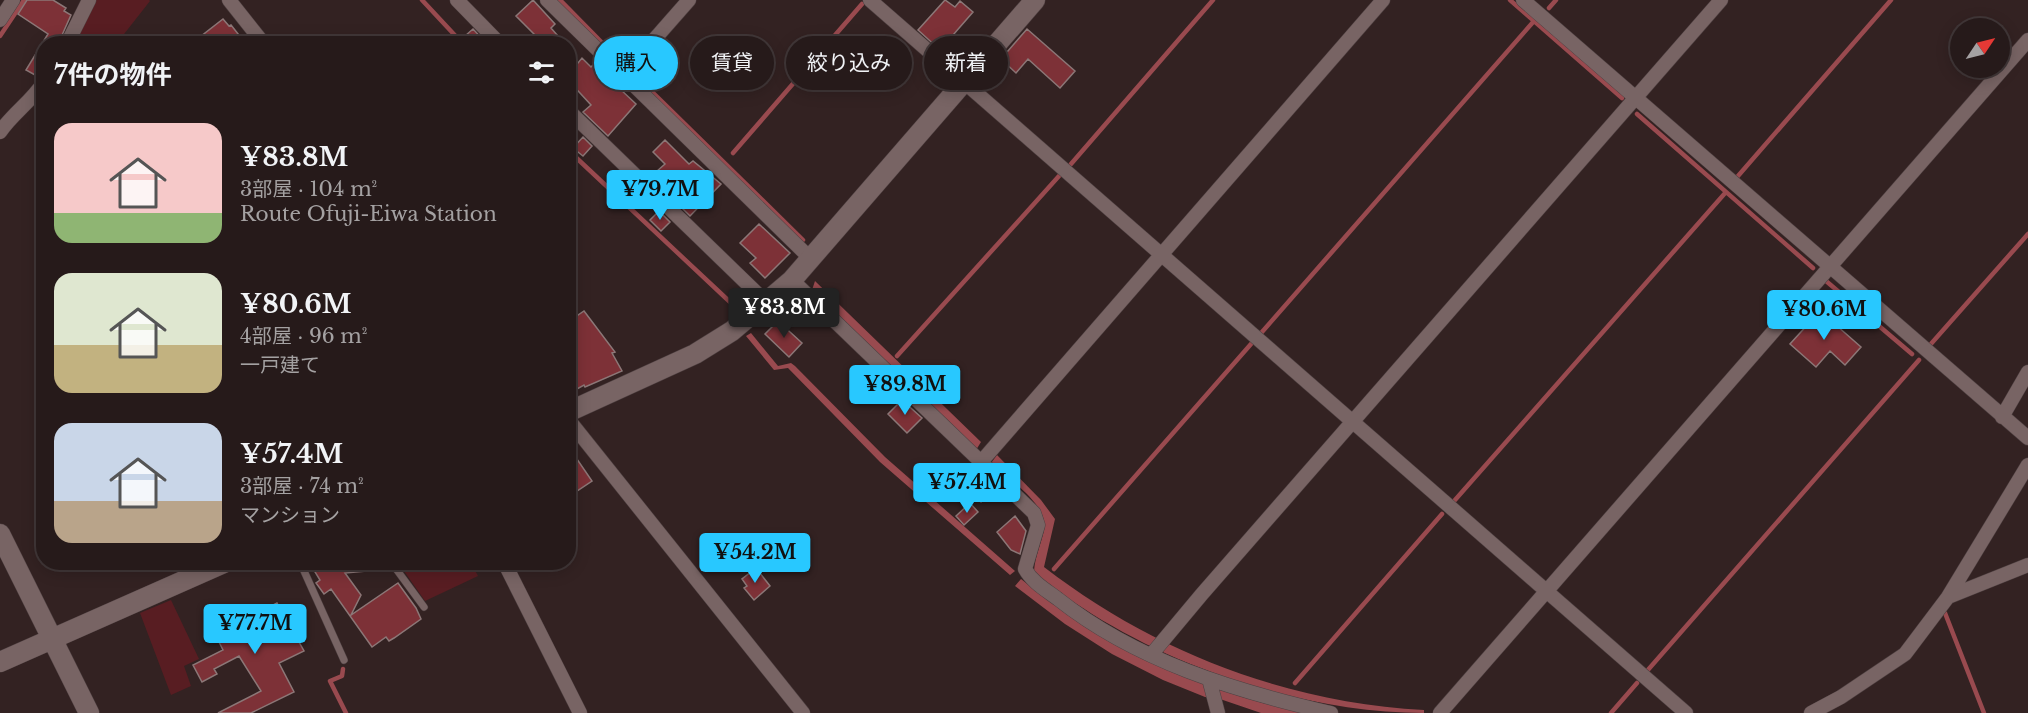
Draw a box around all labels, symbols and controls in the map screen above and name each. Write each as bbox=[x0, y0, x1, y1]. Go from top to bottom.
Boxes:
north arrow bbox=[1950, 18, 2010, 78]
map controls bbox=[1950, 18, 2010, 78]
chip: 購入 bbox=[594, 36, 678, 90]
chip: 賃貸 bbox=[690, 36, 774, 90]
chip: 絞り込み bbox=[786, 36, 912, 90]
chip: 新着 bbox=[924, 36, 1008, 90]
icon: filters bbox=[525, 56, 558, 89]
text: 7件の物件 bbox=[54, 59, 171, 91]
text: ¥83.8M bbox=[240, 141, 348, 173]
icon: home bbox=[102, 147, 174, 219]
pin: ¥79.7M bbox=[611, 170, 709, 221]
text: 3部屋 · 104 m² bbox=[240, 177, 377, 201]
text: ¥79.7M bbox=[621, 177, 699, 201]
text: Route Ofuji-Eiwa Station bbox=[240, 202, 497, 226]
text: ¥80.6M bbox=[240, 288, 351, 320]
pin: ¥83.8M bbox=[735, 288, 833, 339]
pin: ¥80.6M bbox=[1775, 290, 1873, 341]
text: ¥83.8M bbox=[742, 295, 826, 319]
icon: home bbox=[102, 297, 174, 369]
text: ¥80.6M bbox=[1781, 297, 1867, 321]
text: 4部屋 · 96 m² bbox=[240, 324, 368, 348]
text: 一戸建て bbox=[240, 353, 320, 377]
pin: ¥89.8M bbox=[856, 365, 954, 416]
text: ¥89.8M bbox=[863, 372, 947, 396]
text: ¥57.4M bbox=[240, 438, 343, 470]
icon: home bbox=[102, 447, 174, 519]
pin: ¥57.4M bbox=[918, 463, 1016, 514]
text: ¥57.4M bbox=[927, 470, 1007, 494]
text: 3部屋 · 74 m² bbox=[240, 474, 364, 498]
text: マンション bbox=[240, 503, 340, 527]
pin: ¥54.2M bbox=[706, 533, 804, 584]
text: ¥54.2M bbox=[713, 540, 797, 564]
pin: ¥77.7M bbox=[206, 604, 304, 655]
text: ¥77.7M bbox=[218, 611, 292, 635]

